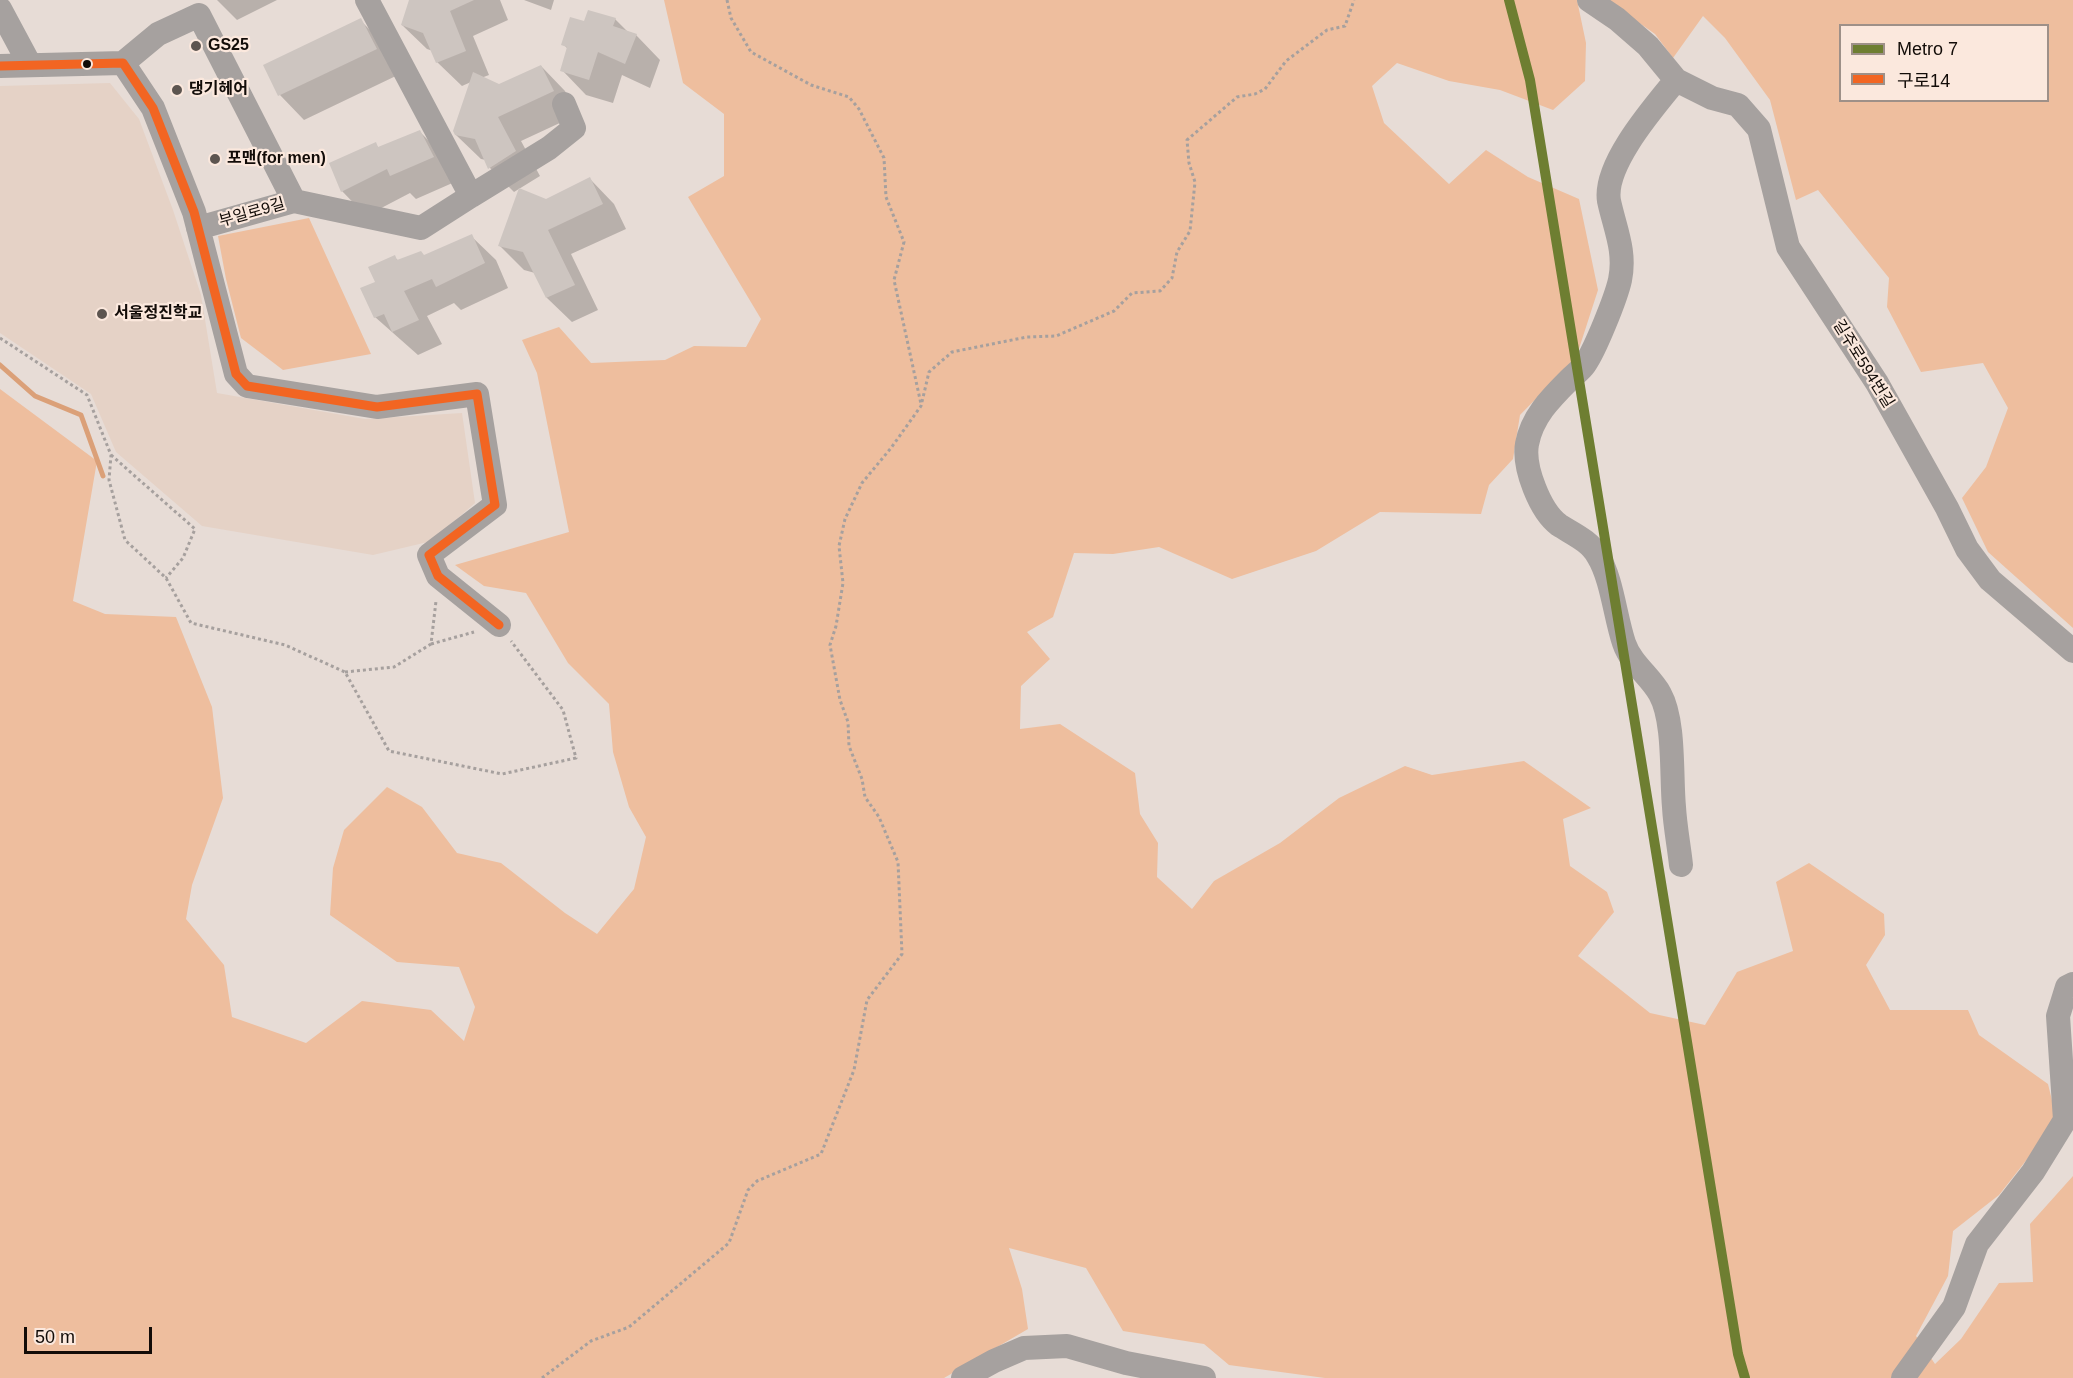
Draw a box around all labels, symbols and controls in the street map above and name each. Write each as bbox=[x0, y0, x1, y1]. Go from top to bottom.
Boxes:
legend bbox=[1839, 24, 2049, 102]
place label: GS25 bbox=[208, 36, 249, 56]
marker: GS25 bbox=[189, 39, 203, 53]
text: Metro 7 bbox=[1897, 39, 1958, 59]
unlabelled marker bbox=[81, 58, 93, 70]
text: 구로14 bbox=[1897, 71, 1950, 91]
place label: 댕기헤어 bbox=[189, 80, 248, 100]
marker: 댕기헤어 bbox=[170, 83, 184, 97]
place label: 포맨(for men) bbox=[227, 149, 326, 169]
marker: 포맨(for men) bbox=[208, 152, 222, 166]
street label: 부일로9길 bbox=[217, 194, 287, 232]
place label: 서울정진학교 bbox=[114, 304, 202, 324]
marker: 서울정진학교 bbox=[95, 307, 109, 321]
street label: 길주로594번길 bbox=[1828, 316, 1898, 412]
scale bar bbox=[27, 1315, 154, 1353]
text: 50 m bbox=[35, 1327, 75, 1347]

